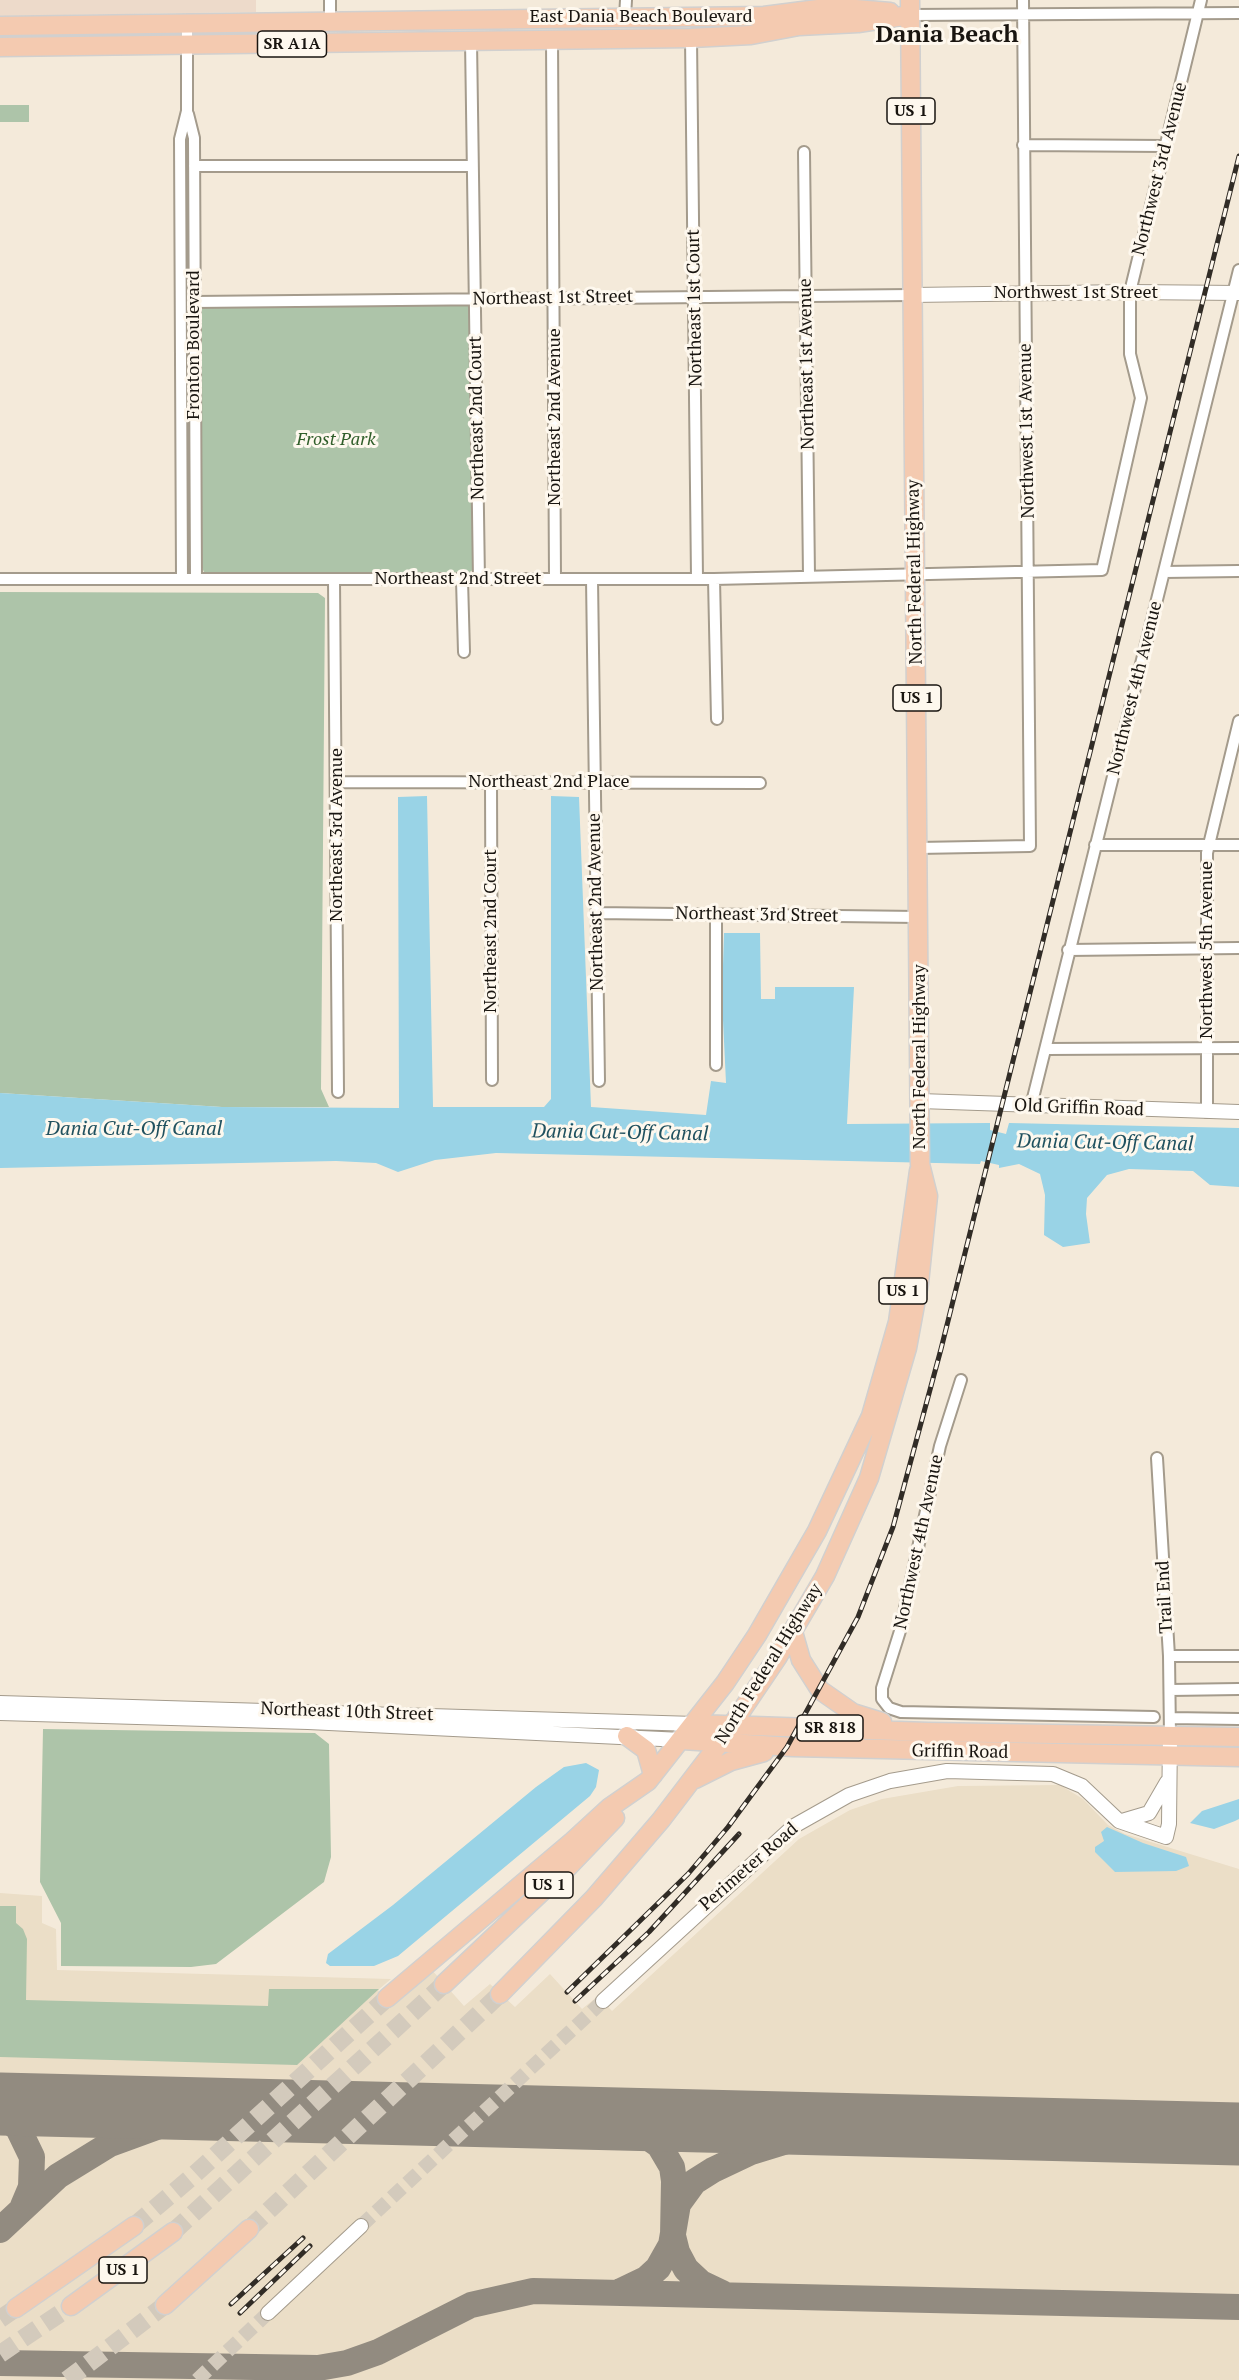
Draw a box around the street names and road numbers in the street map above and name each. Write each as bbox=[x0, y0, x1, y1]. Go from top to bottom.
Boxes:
street label: East Dania Beach Boulevard bbox=[530, 6, 752, 28]
road number: SR A1A bbox=[258, 31, 326, 57]
street label: Northwest 3rd Avenue bbox=[1128, 80, 1192, 258]
road number: US 1 bbox=[887, 98, 935, 124]
street label: Northeast 1st Court bbox=[683, 229, 707, 387]
street label: Fronton Boulevard bbox=[183, 270, 205, 420]
street label: Northeast 1st Avenue bbox=[795, 278, 819, 450]
street label: Northwest 1st Street bbox=[994, 282, 1158, 304]
street label: Northeast 1st Street bbox=[472, 286, 634, 310]
street label: Northeast 2nd Avenue bbox=[544, 328, 566, 506]
street label: Northeast 2nd Court bbox=[465, 336, 489, 500]
street label: Northwest 1st Avenue bbox=[1015, 343, 1039, 519]
street label: North Federal Highway bbox=[903, 479, 927, 665]
street label: Northeast 2nd Street bbox=[375, 568, 541, 590]
street label: Northwest 4th Avenue bbox=[1103, 599, 1167, 777]
road number: US 1 bbox=[893, 685, 941, 711]
street label: Northeast 3rd Avenue bbox=[326, 748, 348, 922]
street label: Northeast 2nd Place bbox=[468, 771, 630, 793]
street label: Northeast 2nd Avenue bbox=[584, 813, 608, 991]
street label: Northeast 2nd Court bbox=[480, 849, 502, 1013]
street label: Northwest 5th Avenue bbox=[1196, 861, 1218, 1039]
street label: Northeast 3rd Street bbox=[675, 903, 839, 927]
street label: North Federal Highway bbox=[909, 964, 931, 1150]
street label: Old Griffin Road bbox=[1014, 1095, 1144, 1121]
road number: US 1 bbox=[879, 1278, 927, 1304]
street label: Northwest 4th Avenue bbox=[890, 1453, 948, 1631]
street label: Trail End bbox=[1152, 1560, 1178, 1634]
street label: North Federal Highway bbox=[711, 1580, 827, 1748]
street label: Northeast 10th Street bbox=[260, 1698, 434, 1726]
road number: SR 818 bbox=[797, 1715, 863, 1741]
street label: Griffin Road bbox=[911, 1740, 1009, 1764]
street label: Perimeter Road bbox=[695, 1818, 803, 1916]
road number: US 1 bbox=[525, 1872, 573, 1898]
road number: US 1 bbox=[99, 2257, 147, 2283]

